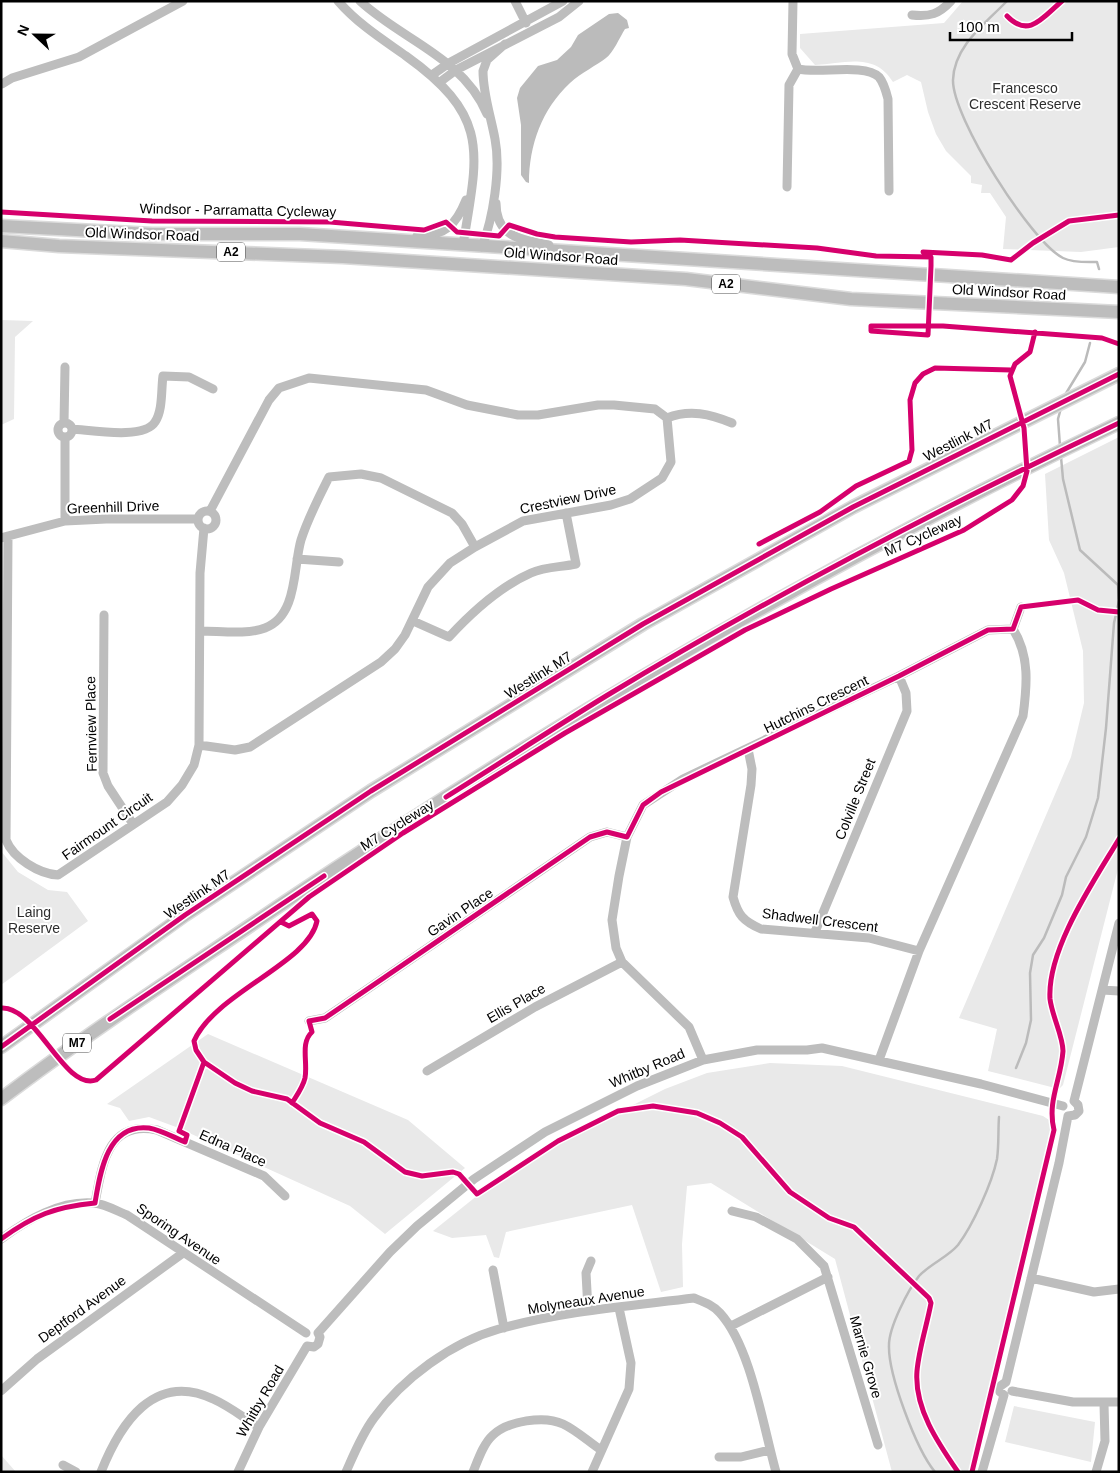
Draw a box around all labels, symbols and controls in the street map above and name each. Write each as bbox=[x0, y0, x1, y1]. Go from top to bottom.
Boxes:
north arrow bbox=[10, 10, 60, 60]
scale bar bbox=[950, 10, 1072, 42]
text: 100 m bbox=[958, 18, 1000, 35]
text: N bbox=[14, 22, 32, 38]
park label: Francesco Crescent Reserve bbox=[969, 80, 1081, 112]
street label: Windsor - Parramatta Cycleway bbox=[139, 200, 337, 220]
street label: Old Windsor Road bbox=[85, 224, 199, 244]
road number: A2 bbox=[217, 242, 245, 262]
street label: Old Windsor Road bbox=[503, 244, 619, 268]
road number: A2 bbox=[712, 274, 740, 294]
street label: Old Windsor Road bbox=[951, 281, 1067, 303]
street label: Westlink M7 bbox=[921, 416, 996, 464]
street label: Crestview Drive bbox=[518, 481, 618, 517]
street label: Greenhill Drive bbox=[66, 497, 160, 517]
street label: M7 Cycleway bbox=[882, 511, 964, 559]
street label: Westlink M7 bbox=[502, 648, 575, 702]
street label: Hutchins Crescent bbox=[761, 672, 871, 736]
street label: Fernview Place bbox=[82, 676, 100, 772]
street label: Colville Street bbox=[831, 756, 879, 842]
street label: Fairmount Circuit bbox=[59, 789, 155, 863]
street label: M7 Cycleway bbox=[357, 796, 437, 854]
street label: Westlink M7 bbox=[161, 866, 233, 922]
street label: Gavin Place bbox=[424, 884, 496, 940]
park label: Laing Reserve bbox=[8, 904, 60, 936]
street label: Shadwell Crescent bbox=[761, 905, 879, 935]
street label: Ellis Place bbox=[484, 980, 548, 1026]
road number: M7 bbox=[63, 1034, 91, 1052]
street label: Whitby Road bbox=[607, 1045, 687, 1091]
street label: Edna Place bbox=[197, 1126, 269, 1170]
street label: Sporing Avenue bbox=[134, 1200, 225, 1268]
street label: Deptford Avenue bbox=[35, 1272, 129, 1346]
street label: Molyneaux Avenue bbox=[526, 1283, 646, 1317]
street label: Marnie Grove bbox=[847, 1314, 885, 1400]
street label: Whitby Road bbox=[233, 1362, 287, 1440]

